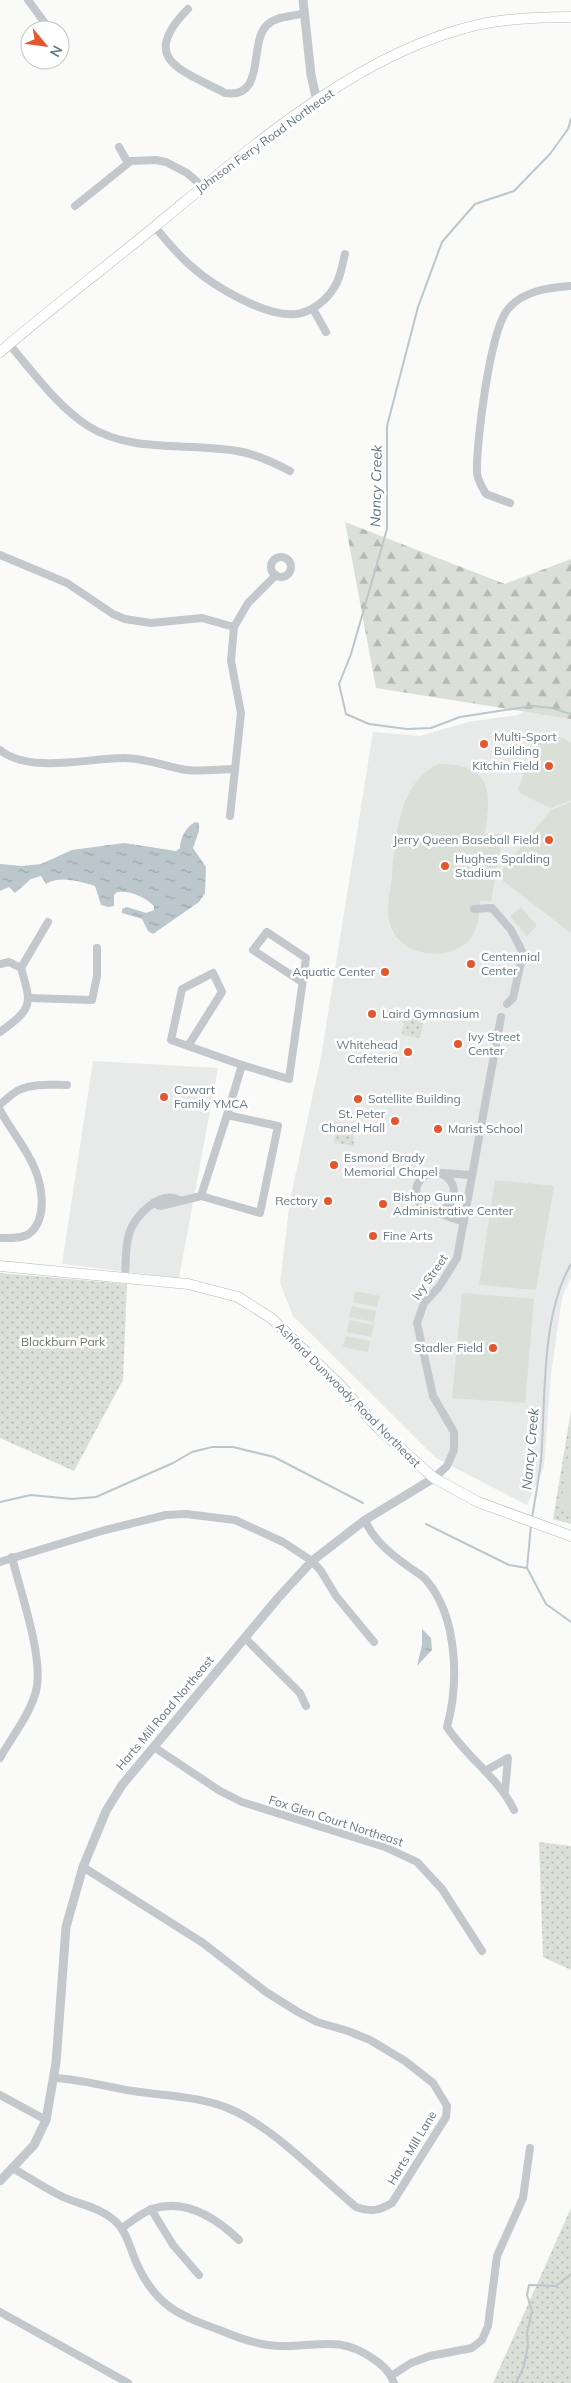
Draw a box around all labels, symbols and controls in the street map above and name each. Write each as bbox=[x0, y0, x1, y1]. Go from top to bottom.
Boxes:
north arrow bbox=[20, 20, 70, 70]
text: N bbox=[46, 42, 67, 60]
street label: Johnson Ferry Road Northeast bbox=[193, 85, 337, 196]
water label: Nancy Creek bbox=[366, 444, 386, 527]
place label: Multi-Sport Building bbox=[494, 729, 556, 758]
marker: Multi-Sport Building bbox=[478, 738, 490, 750]
place label: Kitchin Field bbox=[472, 758, 539, 773]
marker: Kitchin Field bbox=[543, 760, 555, 772]
place label: Jerry Queen Baseball Field bbox=[393, 832, 539, 847]
marker: Jerry Queen Baseball Field bbox=[543, 834, 555, 846]
place label: Hughes Spalding Stadium bbox=[455, 851, 550, 880]
marker: Hughes Spalding Stadium bbox=[439, 860, 451, 872]
place label: Centennial Center bbox=[481, 949, 540, 978]
marker: Centennial Center bbox=[465, 958, 477, 970]
place label: Aquatic Center bbox=[292, 964, 376, 979]
marker: Aquatic Center bbox=[379, 966, 391, 978]
place label: Laird Gymnasium bbox=[382, 1006, 479, 1021]
marker: Laird Gymnasium bbox=[366, 1008, 378, 1020]
place label: Ivy Street Center bbox=[468, 1029, 520, 1058]
place label: Whitehead Cafeteria bbox=[336, 1037, 398, 1066]
marker: Ivy Street Center bbox=[452, 1038, 464, 1050]
marker: Whitehead Cafeteria bbox=[402, 1046, 414, 1058]
place label: Cowart Family YMCA bbox=[174, 1082, 248, 1111]
marker: Cowart Family YMCA bbox=[158, 1091, 170, 1103]
place label: Satellite Building bbox=[368, 1091, 461, 1106]
marker: Satellite Building bbox=[352, 1093, 364, 1105]
place label: St. Peter Chanel Hall bbox=[321, 1106, 386, 1135]
marker: St. Peter Chanel Hall bbox=[389, 1115, 401, 1127]
place label: Marist School bbox=[448, 1121, 523, 1136]
marker: Marist School bbox=[432, 1123, 444, 1135]
place label: Esmond Brady Memorial Chapel bbox=[344, 1150, 438, 1179]
marker: Esmond Brady Memorial Chapel bbox=[328, 1159, 340, 1171]
place label: Bishop Gunn Administrative Center bbox=[393, 1189, 514, 1218]
place label: Rectory bbox=[275, 1193, 319, 1208]
marker: Rectory bbox=[322, 1195, 334, 1207]
marker: Bishop Gunn Administrative Center bbox=[377, 1198, 389, 1210]
place label: Fine Arts bbox=[383, 1228, 433, 1243]
marker: Fine Arts bbox=[367, 1230, 379, 1242]
street label: Ivy Street bbox=[408, 1251, 451, 1302]
street label: Ashford Dunwoody Road Northeast bbox=[273, 1319, 424, 1470]
park label: Blackburn Park bbox=[21, 1334, 106, 1349]
place label: Stadler Field bbox=[414, 1340, 483, 1355]
marker: Stadler Field bbox=[487, 1342, 499, 1354]
water label: Nancy Creek bbox=[517, 1407, 543, 1491]
street label: Harts Mill Road Northeast bbox=[112, 1653, 217, 1773]
street label: Fox Glen Court Northeast bbox=[267, 1792, 405, 1849]
street label: Harts Mill Lane bbox=[384, 2108, 440, 2187]

